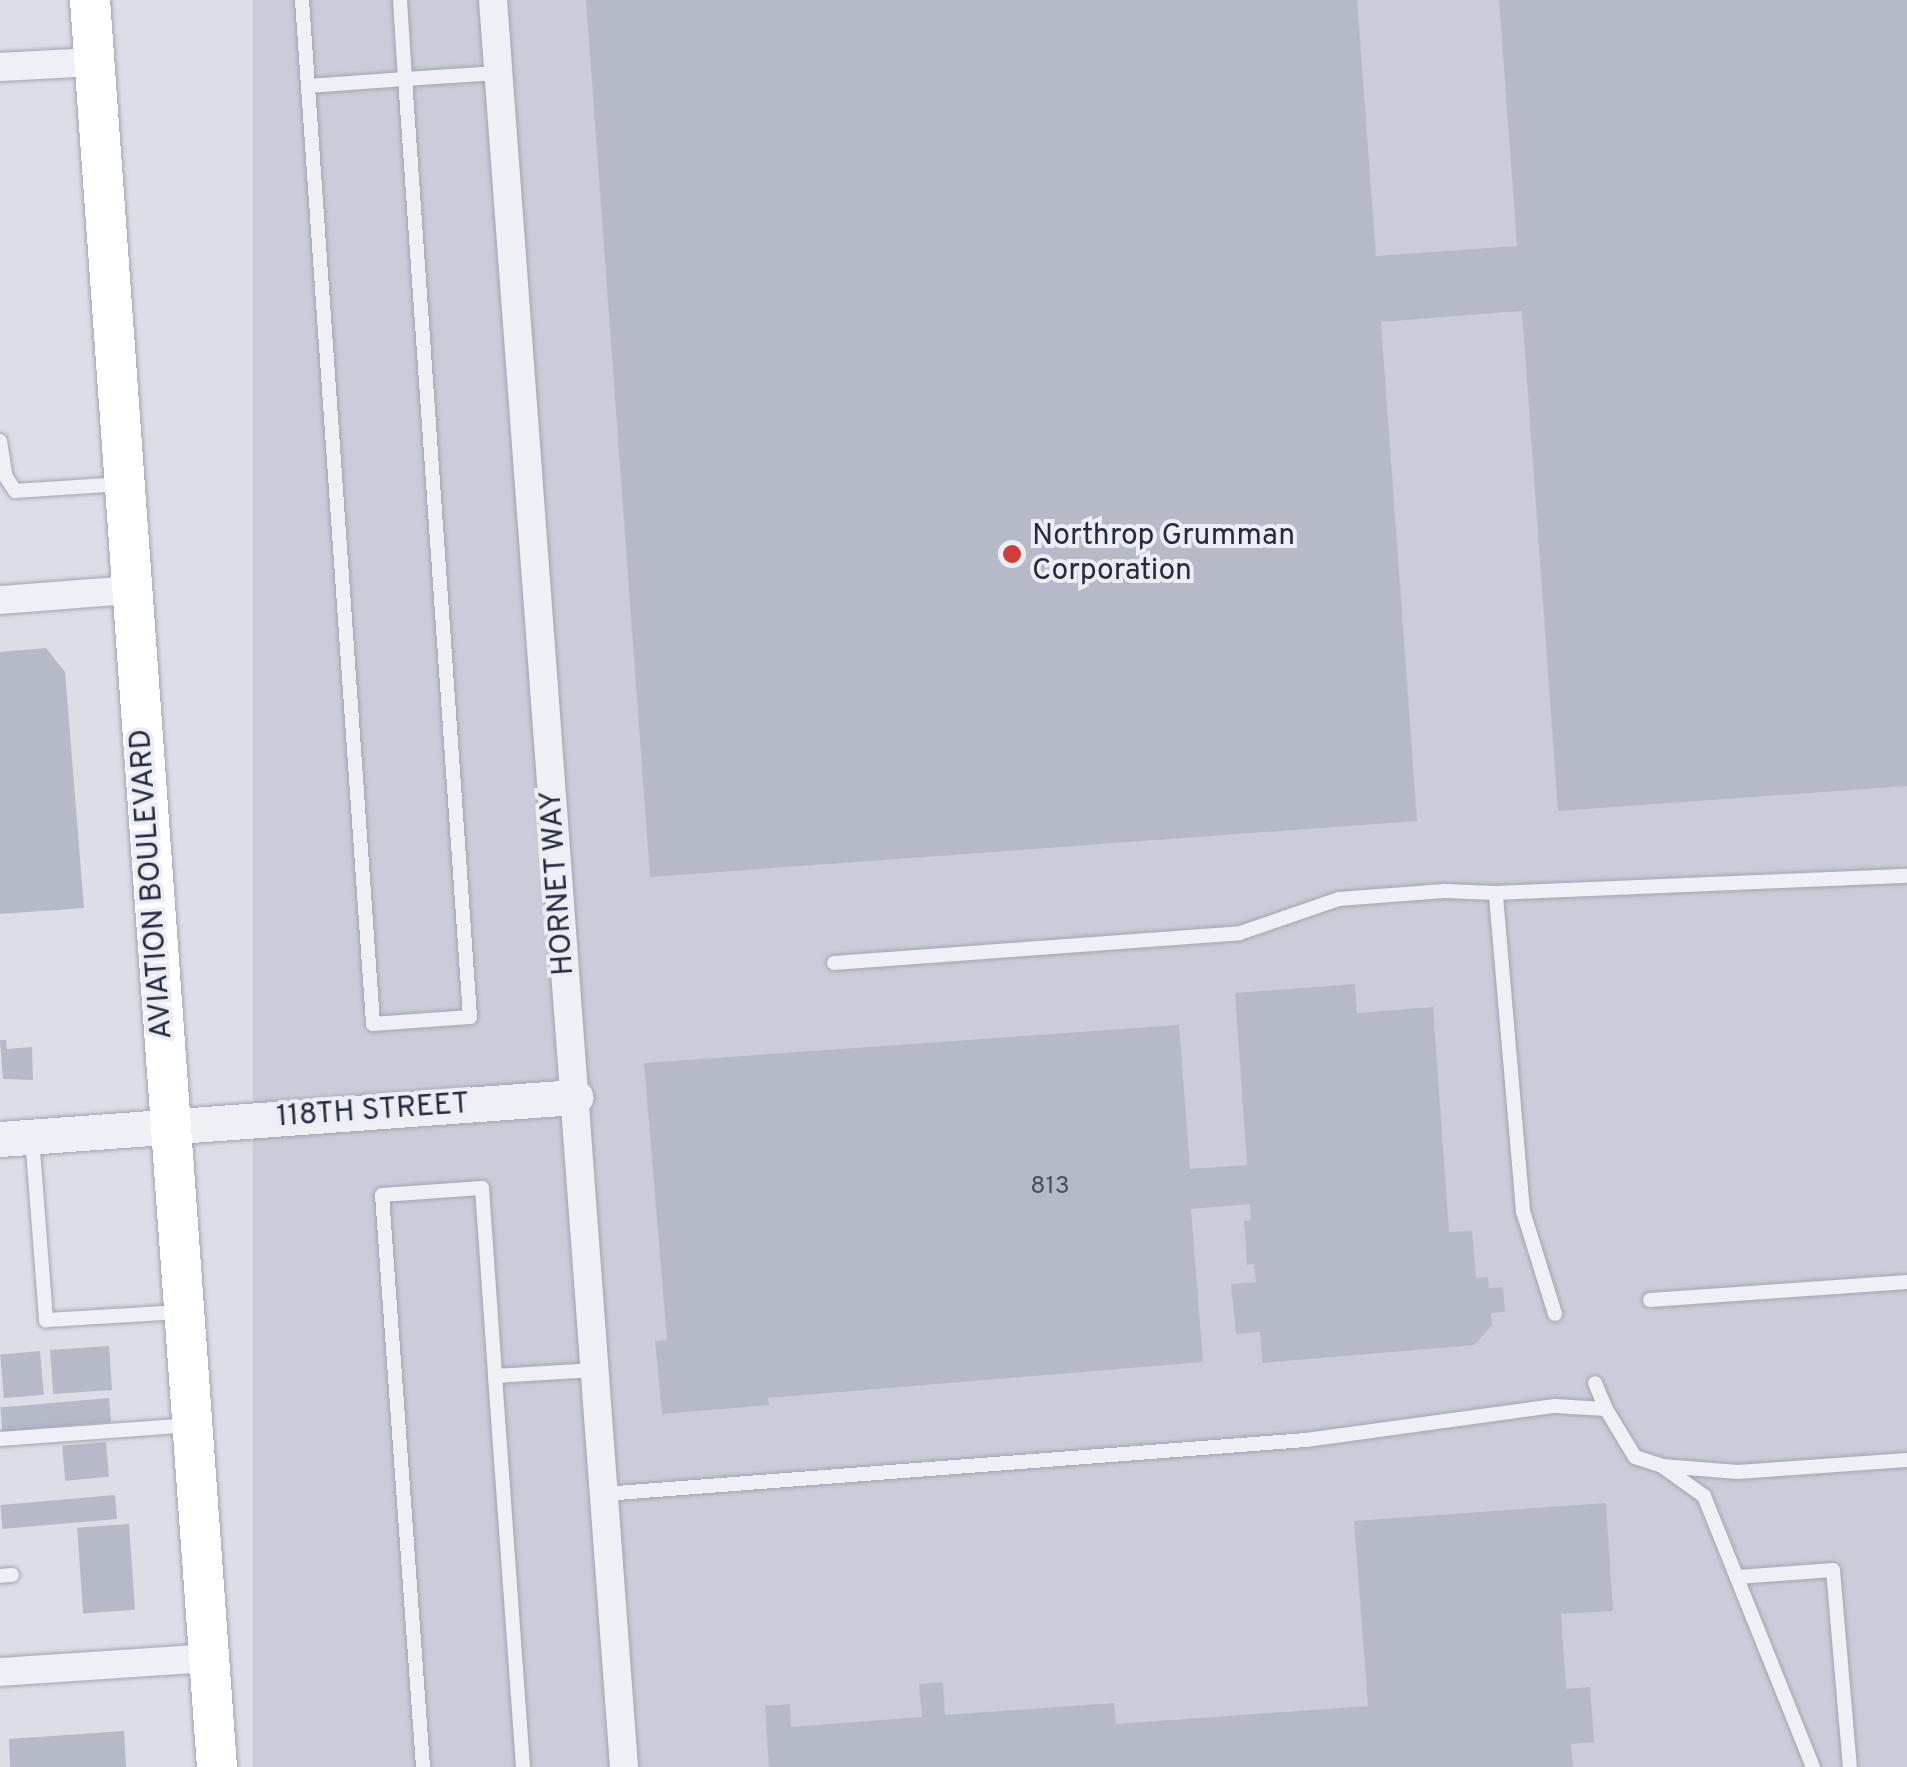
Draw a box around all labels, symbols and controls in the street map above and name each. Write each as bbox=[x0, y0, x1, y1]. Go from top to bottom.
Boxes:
place label: Northrop Grumman Corporation bbox=[1032, 519, 1295, 590]
marker: Northrop Grumman Corporation bbox=[1001, 543, 1023, 565]
street label: AVIATION BOULEVARD bbox=[124, 727, 182, 1041]
street label: HORNET WAY bbox=[535, 788, 583, 978]
street label: 118TH STREET bbox=[275, 1087, 471, 1137]
house number: 813 bbox=[1030, 1172, 1070, 1202]

